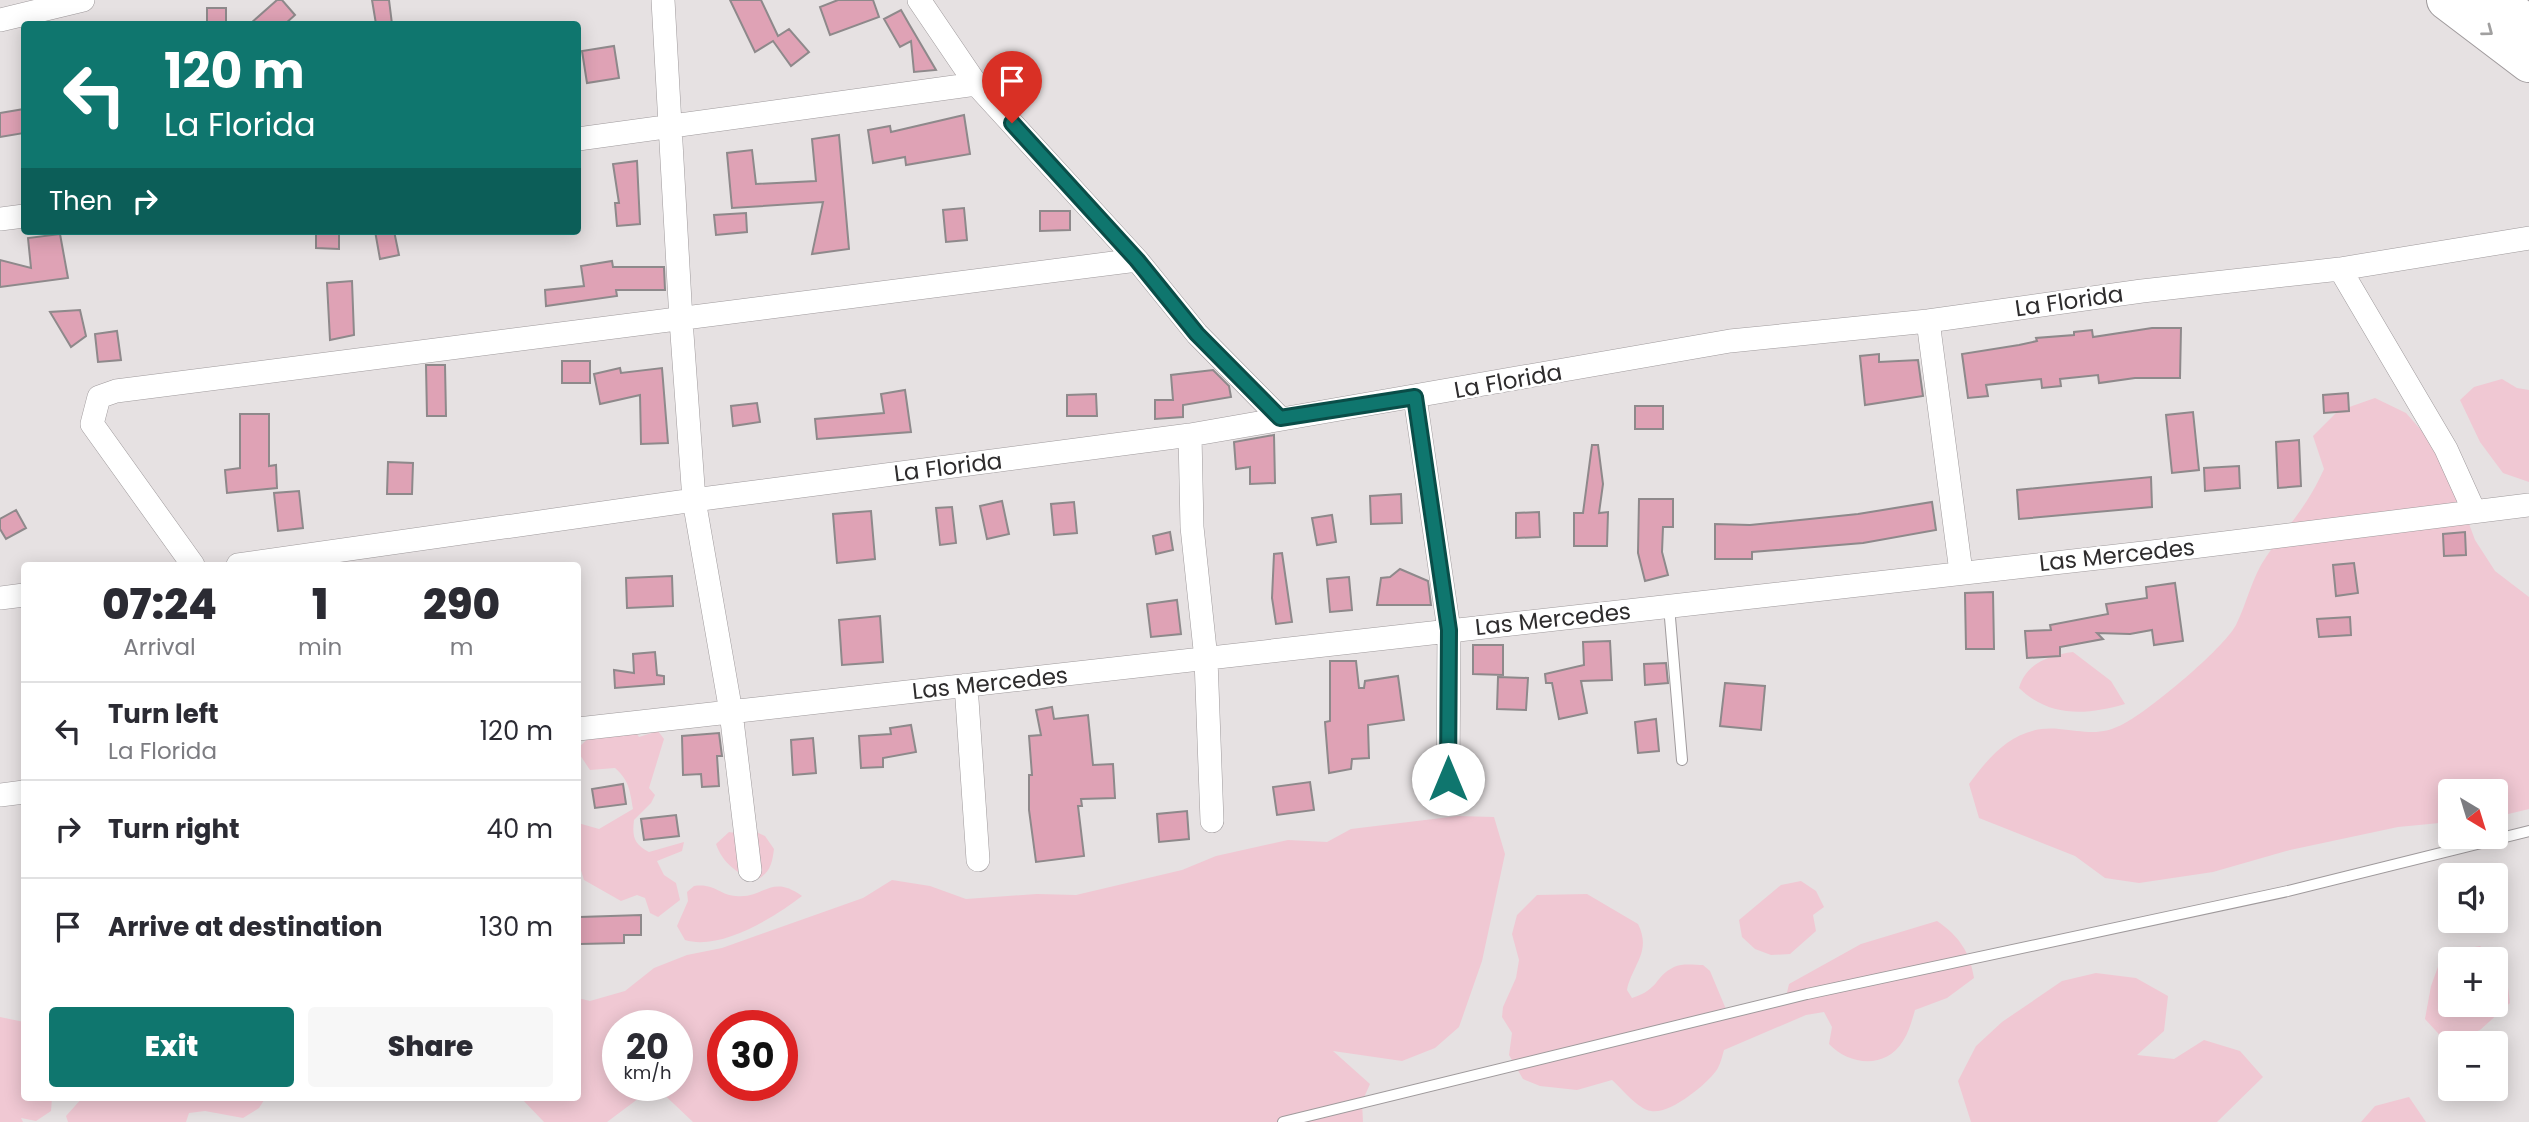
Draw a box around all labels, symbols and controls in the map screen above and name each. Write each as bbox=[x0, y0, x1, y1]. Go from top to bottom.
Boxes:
one-way arrow bbox=[2480, 23, 2492, 36]
text: 120 m bbox=[164, 37, 305, 105]
icon: left bbox=[49, 49, 140, 140]
pin bbox=[982, 51, 1042, 123]
icon: arrive bbox=[993, 62, 1031, 100]
text: La Florida bbox=[164, 102, 316, 147]
icon: right bbox=[126, 182, 164, 220]
text: Then bbox=[49, 183, 112, 219]
street label: La Florida bbox=[2013, 278, 2125, 324]
street label: La Florida bbox=[1452, 356, 1564, 406]
street label: La Florida bbox=[892, 444, 1004, 490]
street label: Las Mercedes bbox=[2038, 531, 2196, 579]
text: 07:24 bbox=[102, 575, 217, 634]
text: 1 bbox=[312, 575, 328, 634]
text: 290 bbox=[423, 575, 500, 634]
street label: Las Mercedes bbox=[1474, 595, 1632, 643]
text: Arrival bbox=[123, 631, 196, 663]
text: min bbox=[298, 631, 342, 663]
text: m bbox=[450, 631, 473, 663]
street label: Las Mercedes bbox=[911, 659, 1069, 707]
text: Turn left bbox=[108, 696, 219, 732]
icon: left bbox=[49, 712, 87, 750]
text: 120 m bbox=[480, 713, 553, 749]
text: La Florida bbox=[108, 735, 217, 767]
position arrow bbox=[1411, 742, 1485, 816]
north arrow bbox=[2438, 779, 2508, 849]
map controls bbox=[2438, 779, 2508, 1101]
icon: right bbox=[49, 810, 87, 848]
text: Turn right bbox=[108, 811, 240, 847]
text: 40 m bbox=[487, 811, 553, 847]
button: sound bbox=[2438, 863, 2508, 933]
icon: arrive bbox=[49, 908, 87, 946]
text: Arrive at destination bbox=[108, 909, 383, 945]
text: 130 m bbox=[479, 909, 553, 945]
button: + bbox=[2438, 947, 2508, 1017]
button: Exit bbox=[49, 1007, 294, 1087]
button: Share bbox=[308, 1007, 553, 1087]
speed limit sign: 30 bbox=[707, 1010, 798, 1101]
text: 20 bbox=[626, 1022, 669, 1071]
button: − bbox=[2438, 1031, 2508, 1101]
text: km/h bbox=[624, 1060, 671, 1085]

